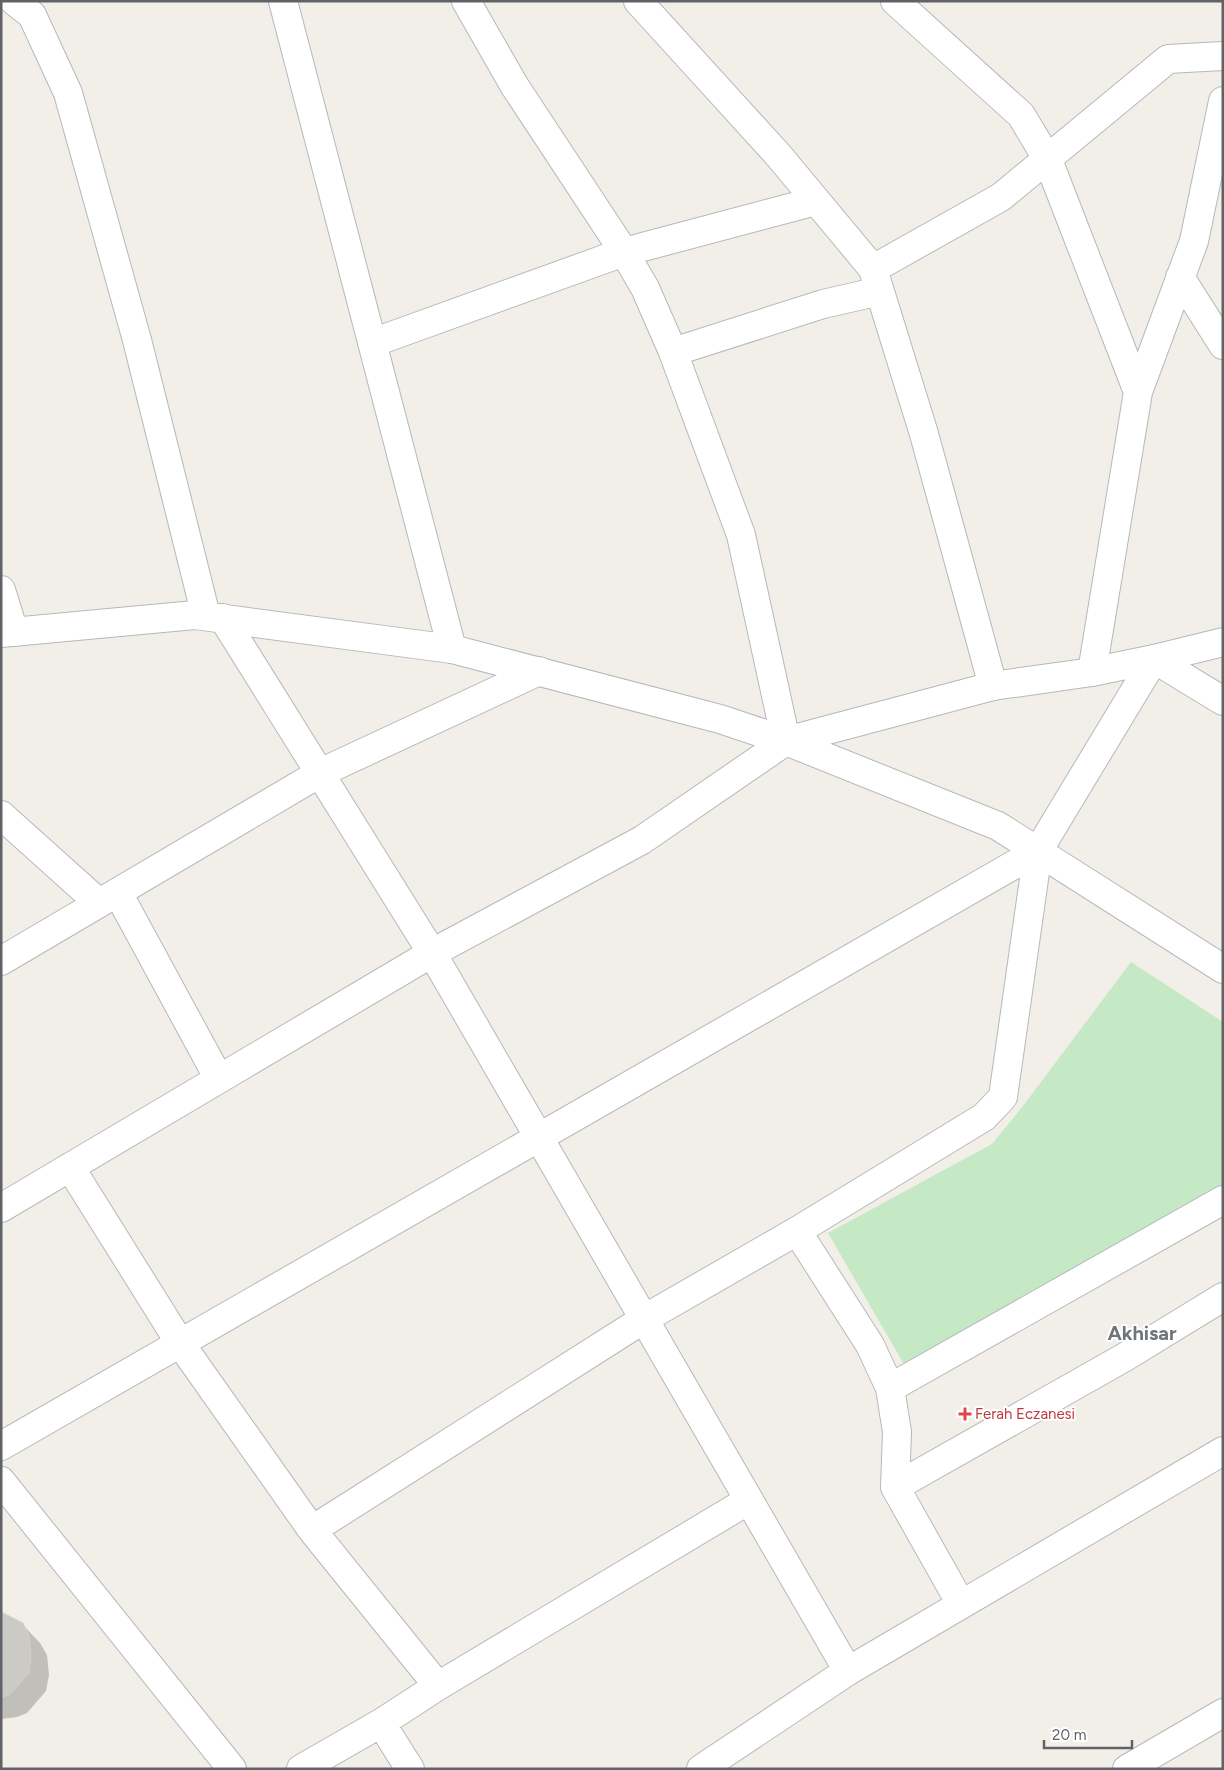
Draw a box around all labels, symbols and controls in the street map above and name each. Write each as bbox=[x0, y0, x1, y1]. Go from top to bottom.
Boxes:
district label: Akhisar bbox=[1107, 1321, 1177, 1345]
place label: Ferah Eczanesi bbox=[975, 1405, 1075, 1423]
marker: Ferah Eczanesi bbox=[959, 1408, 971, 1420]
scale bar bbox=[1044, 1718, 1132, 1750]
text: 20 m bbox=[1052, 1726, 1086, 1744]

